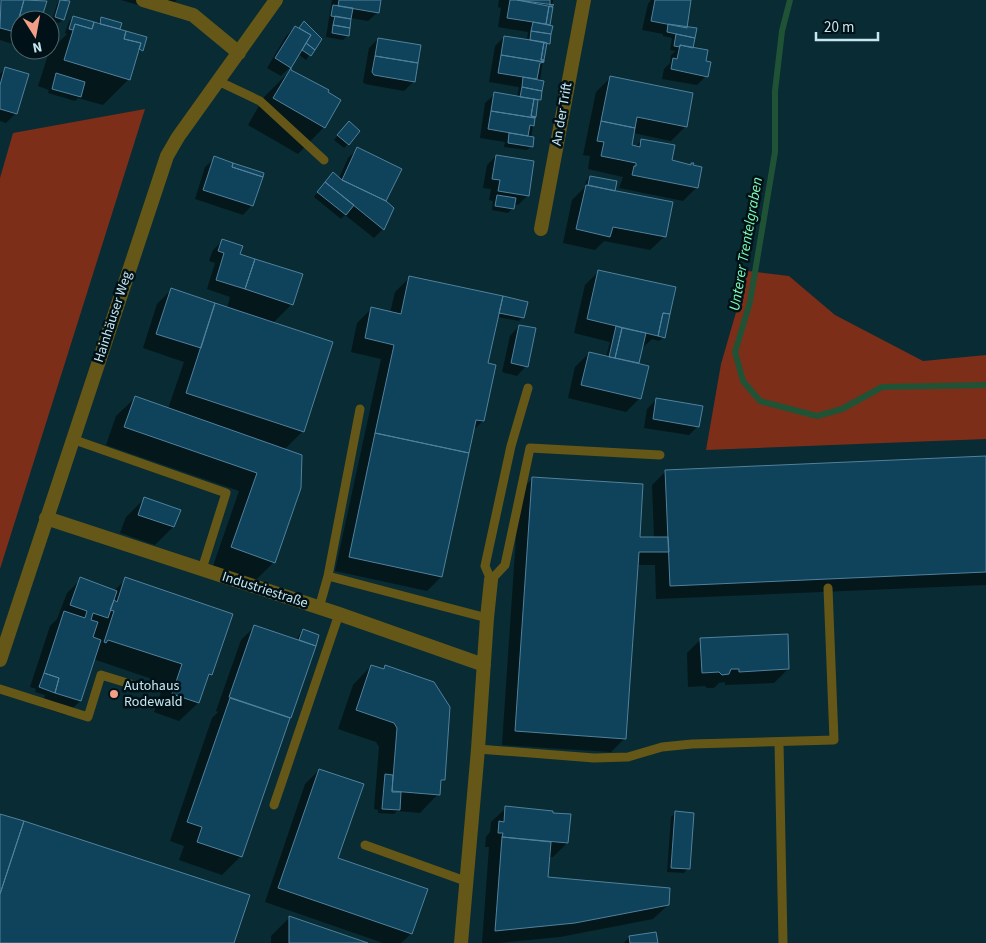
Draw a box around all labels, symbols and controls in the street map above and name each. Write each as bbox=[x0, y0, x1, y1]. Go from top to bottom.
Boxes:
north arrow bbox=[10, 10, 60, 60]
scale bar bbox=[816, 10, 878, 42]
text: 20 m bbox=[824, 17, 854, 38]
text: N bbox=[31, 36, 44, 57]
street label: An der Trift bbox=[547, 80, 578, 147]
water label: Unterer Trentelgraben bbox=[724, 175, 768, 313]
street label: Hainhäuser Weg bbox=[89, 269, 137, 365]
street label: Industriestraße bbox=[219, 567, 311, 613]
place label: Autohaus Rodewald bbox=[124, 676, 183, 712]
marker: Autohaus Rodewald bbox=[108, 688, 120, 700]

